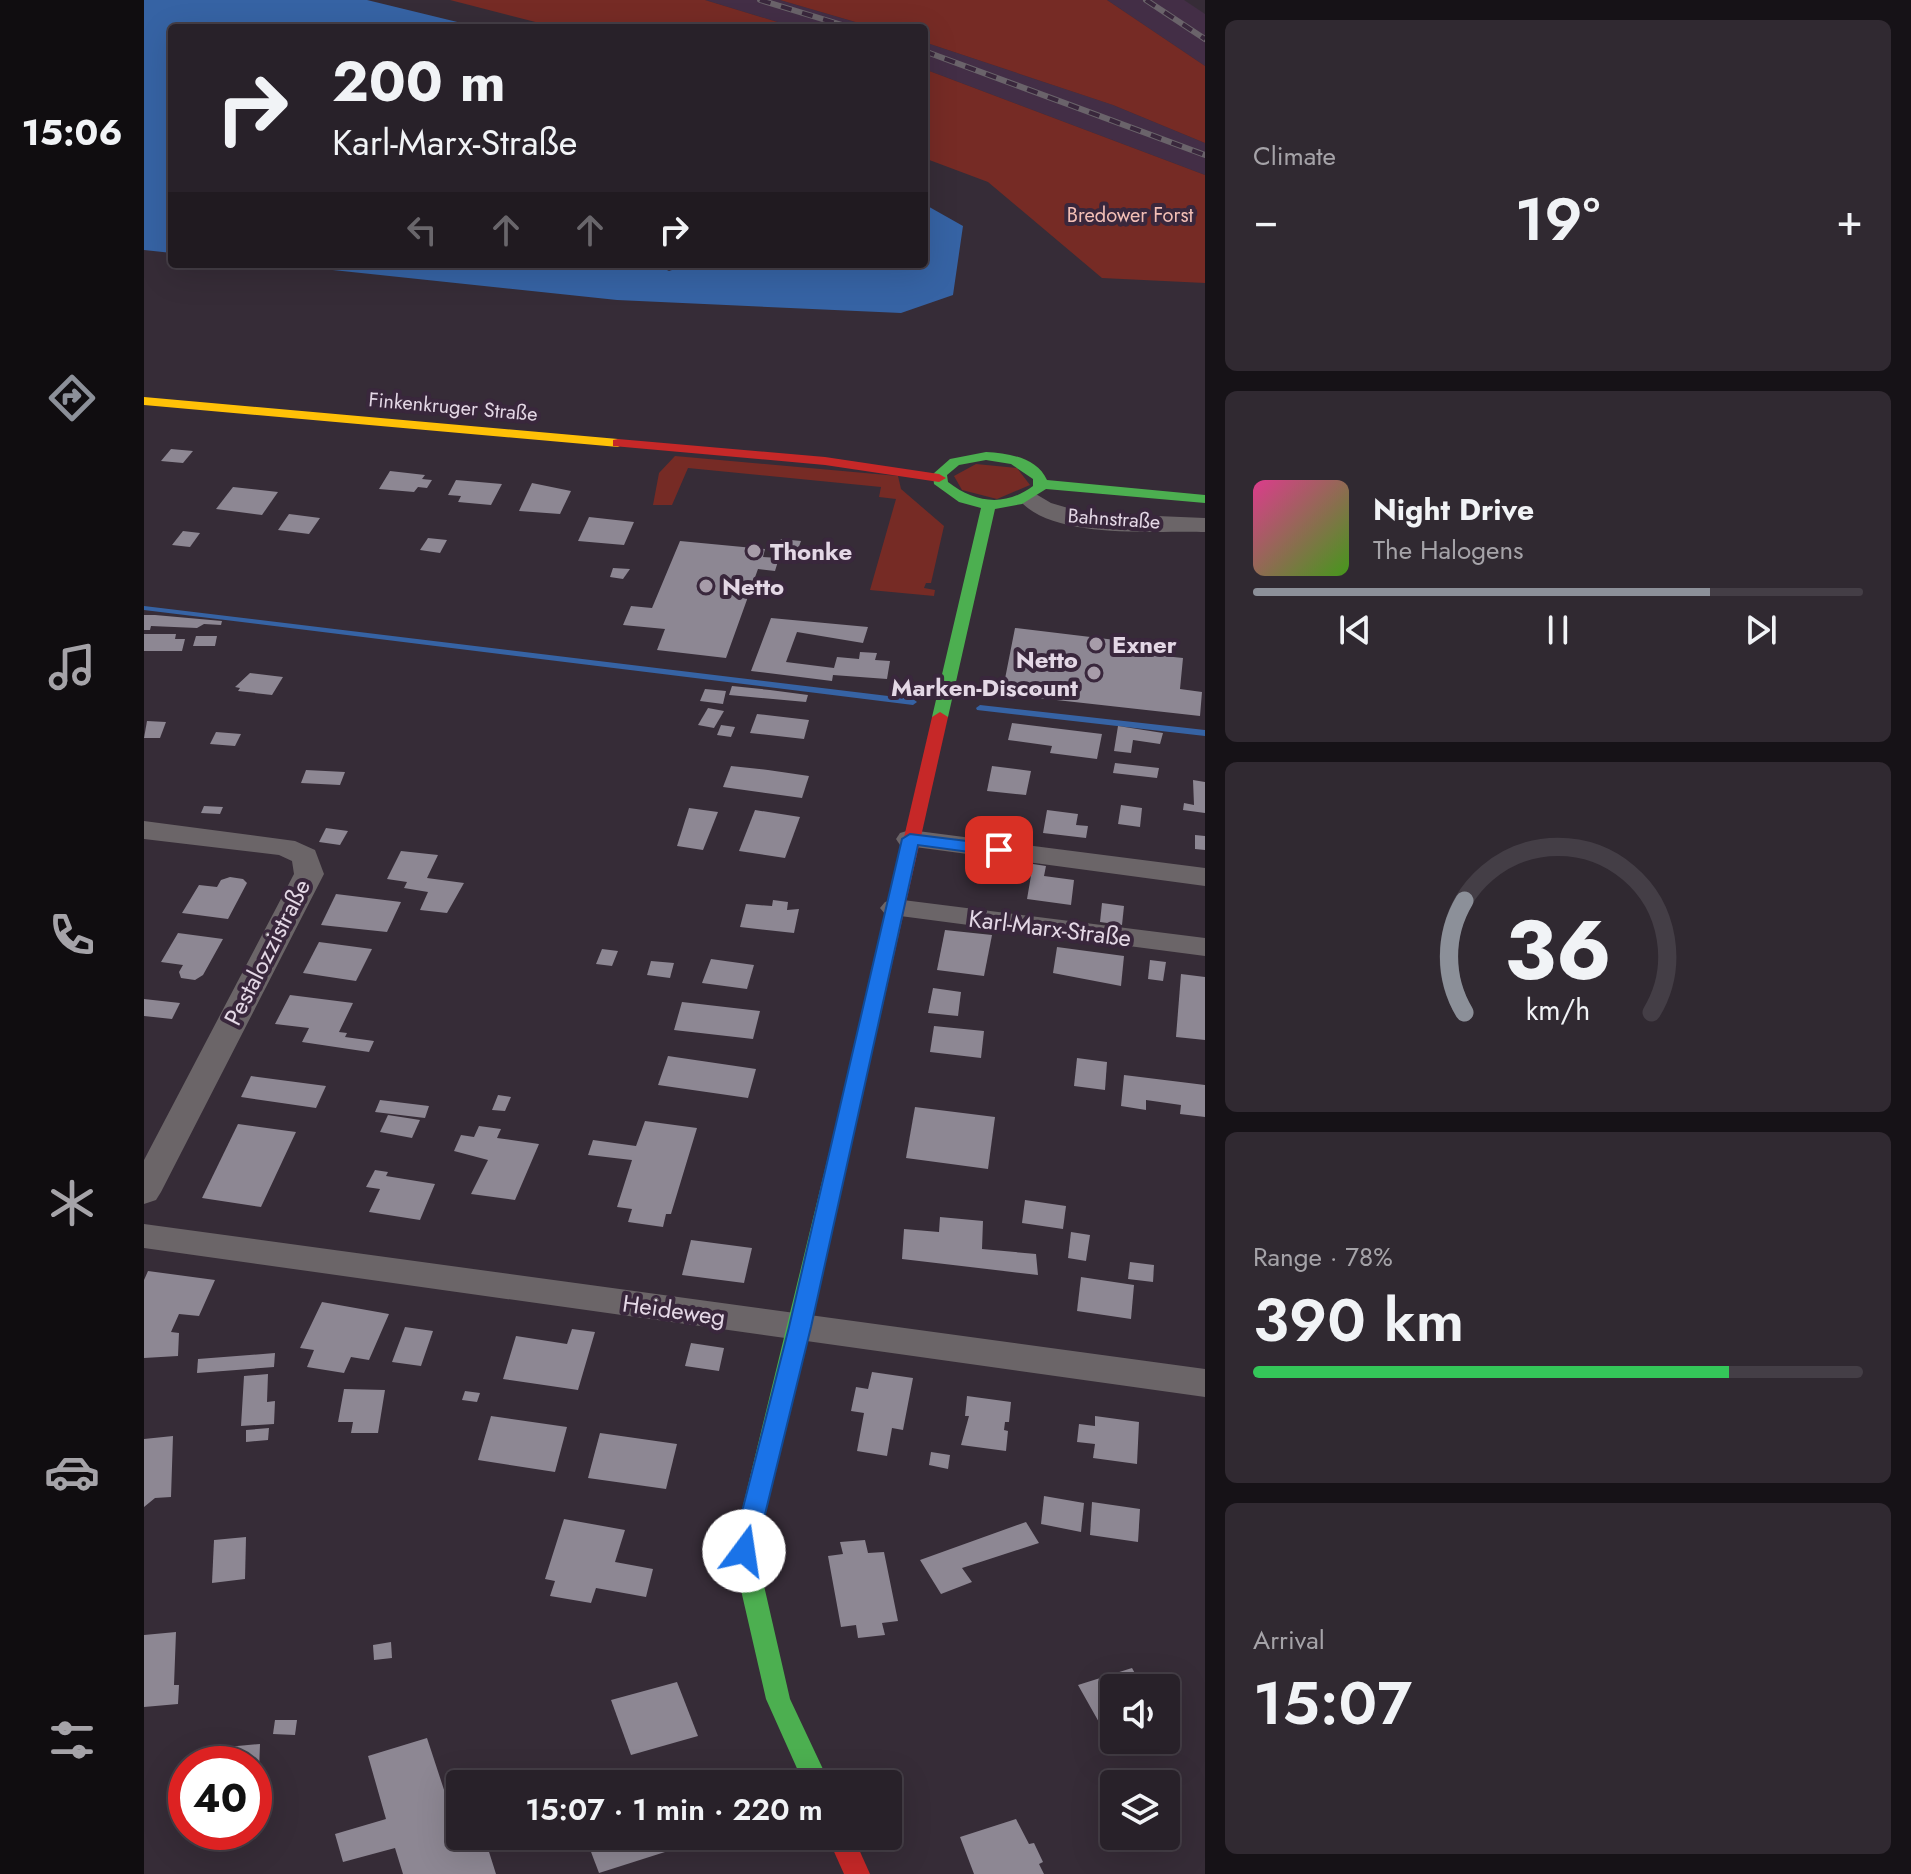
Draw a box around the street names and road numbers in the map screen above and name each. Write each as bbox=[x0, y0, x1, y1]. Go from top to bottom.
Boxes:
street label: Finkenkruger Straße bbox=[367, 385, 539, 429]
street label: Bahnstraße bbox=[1067, 501, 1161, 537]
street label: Pestalozzistraße bbox=[215, 873, 319, 1031]
street label: Karl-Marx-Straße bbox=[967, 901, 1133, 955]
street label: Heideweg bbox=[620, 1285, 728, 1335]

